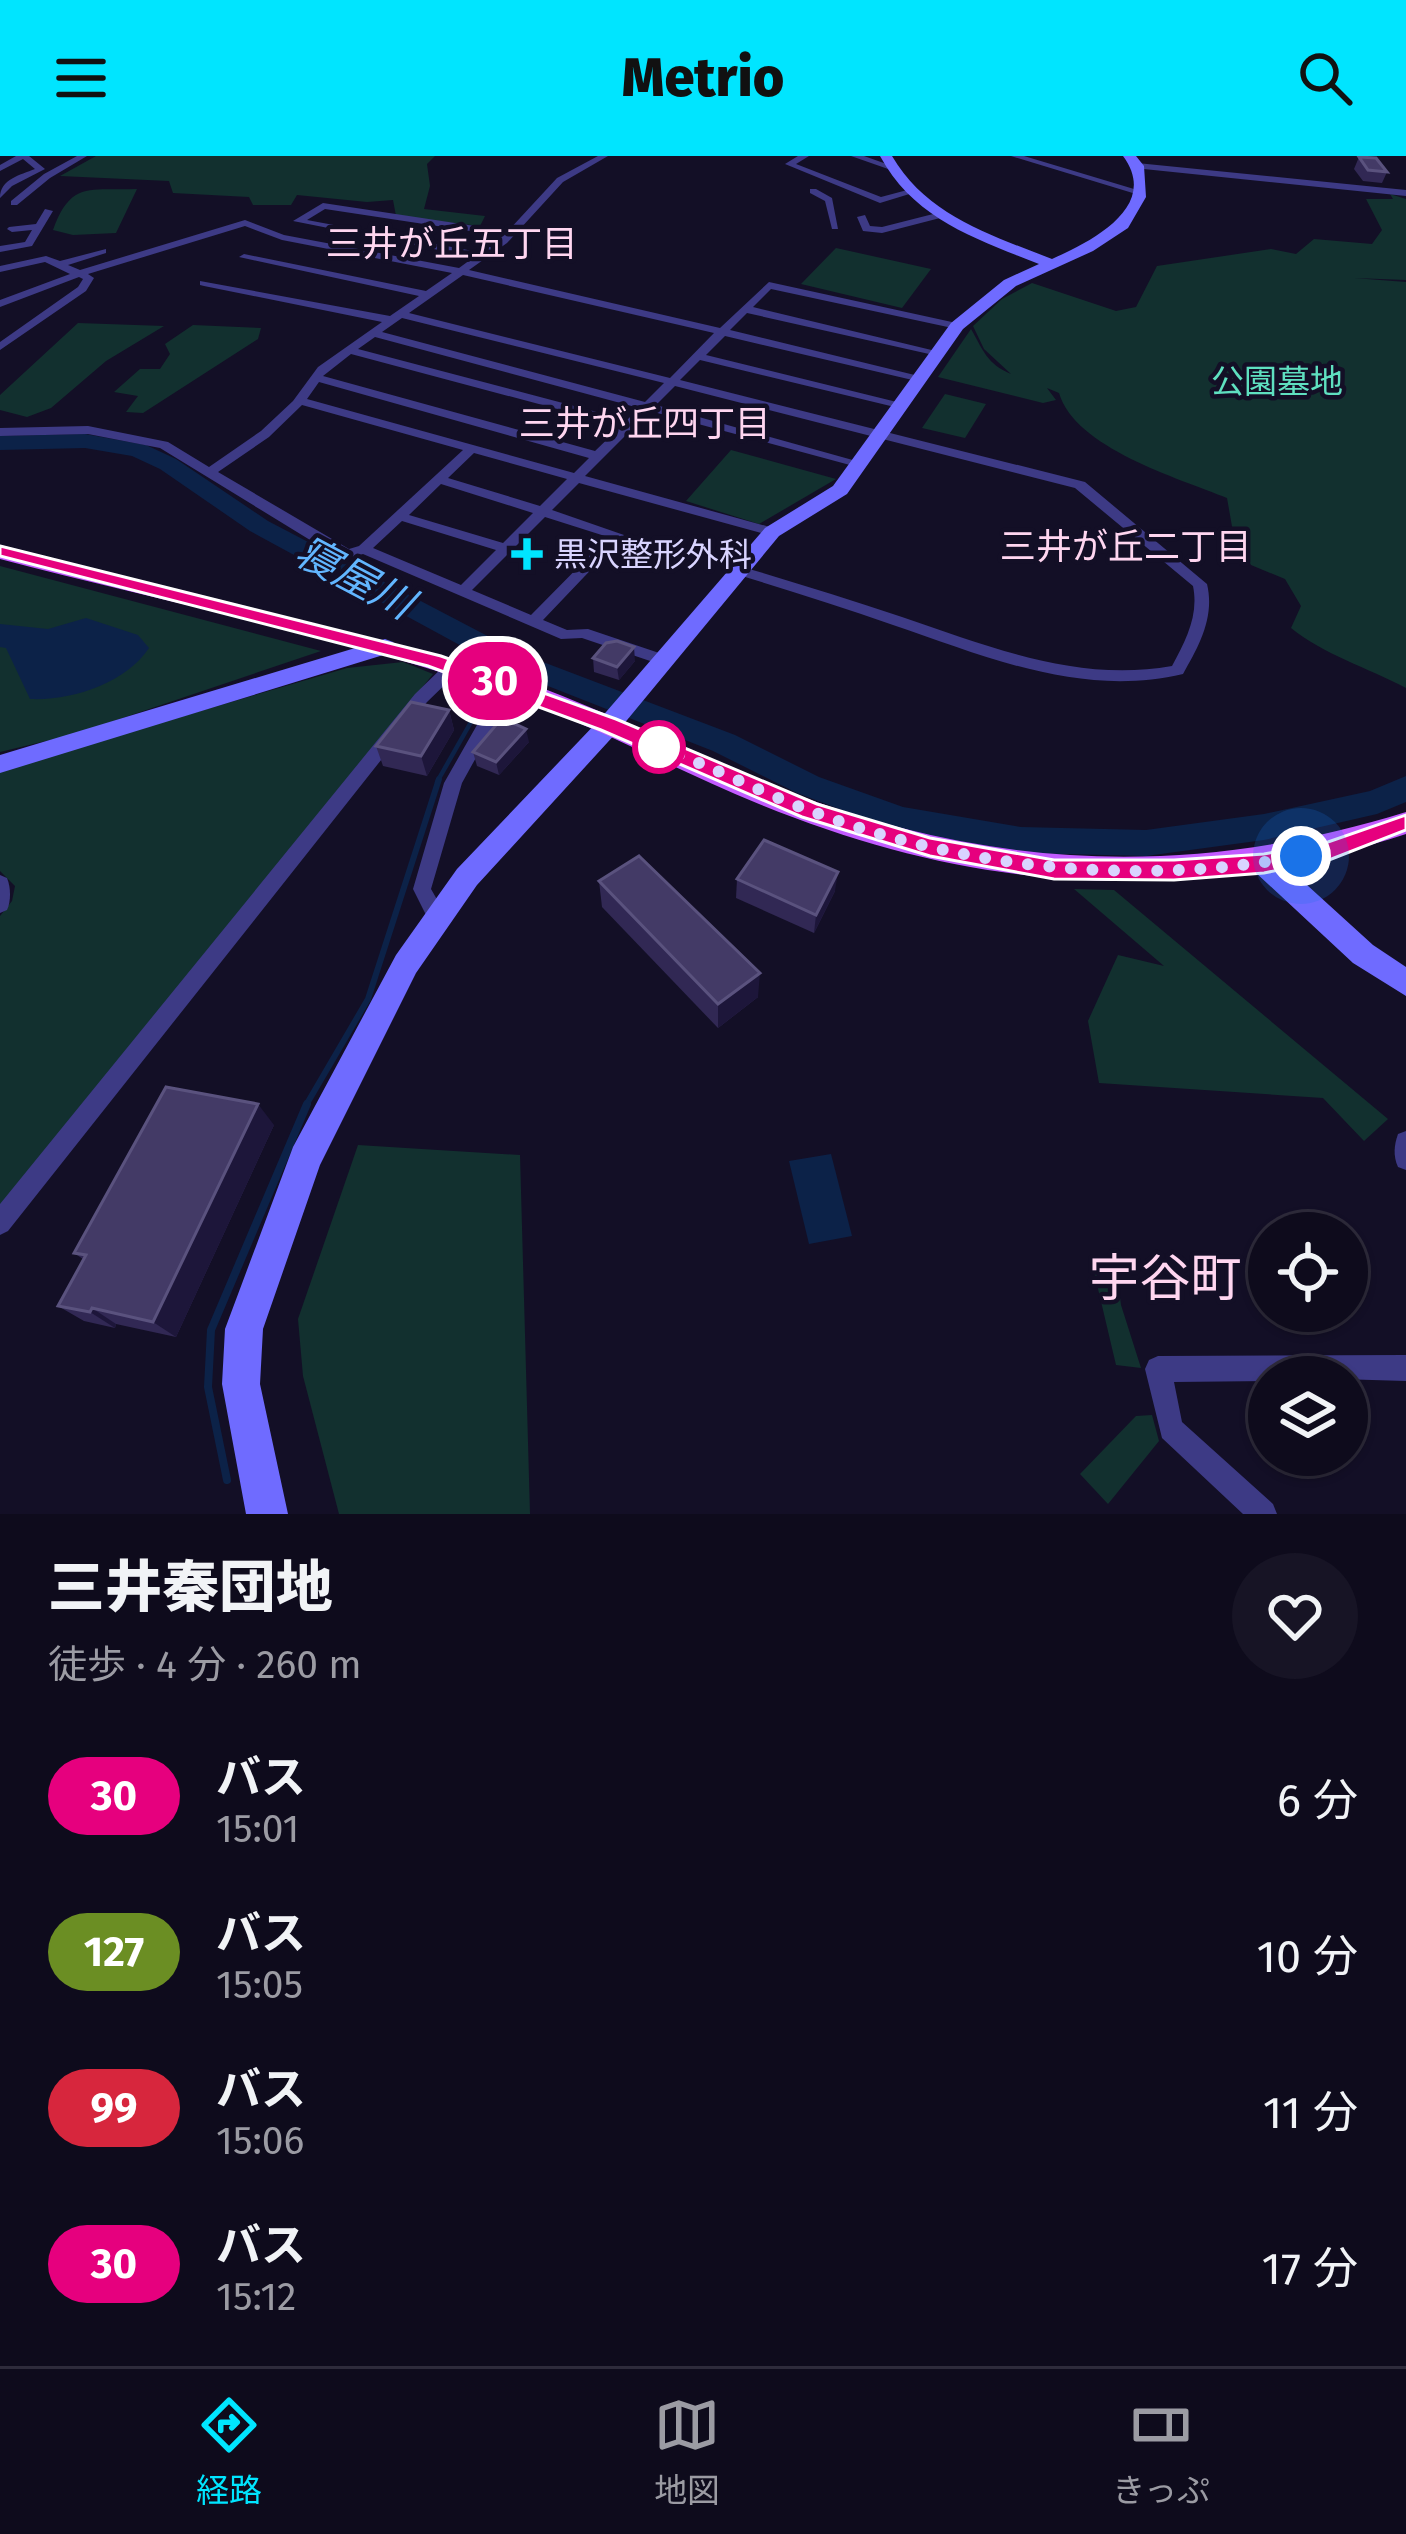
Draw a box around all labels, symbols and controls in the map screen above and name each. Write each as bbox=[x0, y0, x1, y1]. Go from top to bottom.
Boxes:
icon: menu bbox=[48, 45, 114, 111]
icon: search bbox=[1292, 45, 1358, 111]
text: Metrio bbox=[622, 46, 784, 110]
district label: 三井が丘五丁目 bbox=[326, 222, 578, 266]
park label: 公園墓地 bbox=[1211, 362, 1343, 402]
district label: 三井が丘四丁目 bbox=[519, 402, 771, 446]
district label: 三井が丘二丁目 bbox=[1000, 525, 1252, 569]
water label: 寝屋川 bbox=[287, 526, 425, 631]
place label: 黒沢整形外科 bbox=[554, 535, 752, 575]
marker: 黒沢整形外科 bbox=[511, 538, 543, 570]
line badge: 30 bbox=[441, 642, 549, 720]
text: 30 bbox=[472, 656, 518, 706]
unlabelled marker bbox=[634, 722, 684, 772]
your location bbox=[1271, 826, 1331, 886]
map controls bbox=[1248, 1212, 1368, 1476]
button: locate bbox=[1248, 1212, 1368, 1332]
district label: 宇谷町 bbox=[1088, 1248, 1242, 1310]
button: layers bbox=[1248, 1356, 1368, 1476]
button: heart bbox=[1232, 1553, 1358, 1679]
text: 三井秦団地 bbox=[48, 1554, 333, 1622]
text: 徒歩 · 4 分 · 260 m bbox=[48, 1642, 362, 1688]
text: バス bbox=[216, 1751, 306, 1805]
text: 30 bbox=[91, 1771, 137, 1821]
text: 6 分 bbox=[1277, 1774, 1358, 1828]
text: 15:01 bbox=[216, 1806, 299, 1852]
text: バス bbox=[216, 1907, 306, 1961]
text: 127 bbox=[84, 1927, 144, 1977]
text: 10 分 bbox=[1256, 1930, 1358, 1984]
text: 15:05 bbox=[216, 1962, 303, 2008]
text: バス bbox=[216, 2063, 306, 2117]
text: 99 bbox=[90, 2083, 138, 2133]
text: 11 分 bbox=[1263, 2086, 1358, 2140]
text: 15:06 bbox=[216, 2118, 304, 2164]
text: バス bbox=[216, 2219, 306, 2273]
text: 30 bbox=[91, 2239, 137, 2289]
text: 17 分 bbox=[1262, 2242, 1358, 2296]
text: 15:12 bbox=[216, 2274, 296, 2320]
tab: 経路 bbox=[196, 2392, 262, 2512]
tab: 地図 bbox=[654, 2392, 720, 2512]
tab: きっぷ bbox=[1112, 2392, 1210, 2512]

